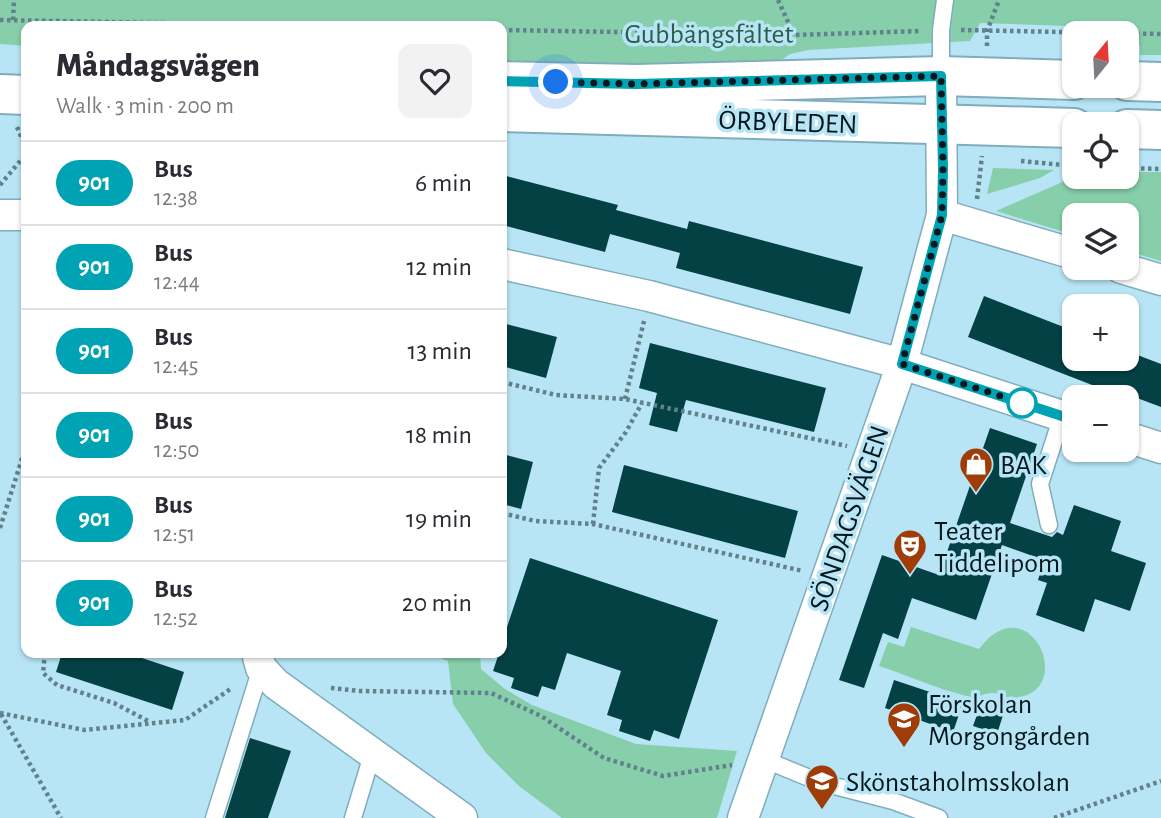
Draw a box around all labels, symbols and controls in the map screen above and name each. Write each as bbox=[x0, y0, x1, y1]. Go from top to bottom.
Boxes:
park label: Gubbängsfältet bbox=[625, 21, 793, 49]
north arrow bbox=[1062, 21, 1139, 98]
map controls bbox=[1062, 21, 1139, 462]
button: heart bbox=[398, 44, 472, 118]
text: Måndagsvägen bbox=[56, 50, 260, 83]
your location bbox=[538, 64, 573, 99]
text: Walk · 3 min · 200 m bbox=[56, 95, 234, 118]
street label: ÖRBYLEDEN bbox=[718, 105, 858, 139]
button: locate bbox=[1062, 112, 1139, 189]
text: Bus bbox=[154, 156, 193, 182]
text: 6 min bbox=[415, 170, 472, 196]
text: 901 bbox=[78, 171, 111, 195]
text: 12:38 bbox=[154, 187, 198, 210]
button: layers bbox=[1062, 203, 1139, 280]
text: Bus bbox=[154, 240, 193, 266]
text: 12 min bbox=[406, 254, 472, 280]
text: 901 bbox=[78, 255, 111, 279]
text: 12:44 bbox=[154, 271, 200, 294]
button: + bbox=[1062, 294, 1139, 371]
text: Bus bbox=[154, 324, 193, 350]
text: 13 min bbox=[408, 338, 472, 364]
text: 901 bbox=[78, 339, 111, 363]
text: 12:45 bbox=[154, 355, 198, 378]
button: − bbox=[1062, 385, 1139, 462]
unlabelled marker bbox=[1007, 388, 1037, 418]
text: Bus bbox=[154, 408, 193, 434]
text: 18 min bbox=[406, 422, 472, 448]
street label: SÖNDAGSVÄGEN bbox=[803, 422, 895, 615]
text: 901 bbox=[78, 423, 111, 447]
text: 12:50 bbox=[154, 439, 199, 462]
shop icon: BAK bbox=[957, 445, 995, 494]
place label: BAK bbox=[1000, 452, 1047, 480]
text: Bus bbox=[154, 492, 193, 518]
text: 19 min bbox=[406, 506, 472, 532]
text: 901 bbox=[78, 507, 111, 531]
place label: Teater Tiddelipom bbox=[934, 518, 1060, 578]
text: 12:51 bbox=[154, 523, 195, 546]
theatre icon: Teater Tiddelipom bbox=[891, 527, 929, 576]
text: Bus bbox=[154, 576, 193, 602]
text: 20 min bbox=[402, 590, 472, 616]
text: 901 bbox=[78, 591, 111, 615]
text: 12:52 bbox=[154, 607, 198, 630]
place label: Förskolan Morgongården bbox=[928, 691, 1090, 751]
school or university icon: Förskolan Morgongården bbox=[885, 700, 923, 749]
school or university icon: Skönstaholmsskolan bbox=[803, 762, 841, 811]
place label: Skönstaholmsskolan bbox=[846, 769, 1070, 797]

